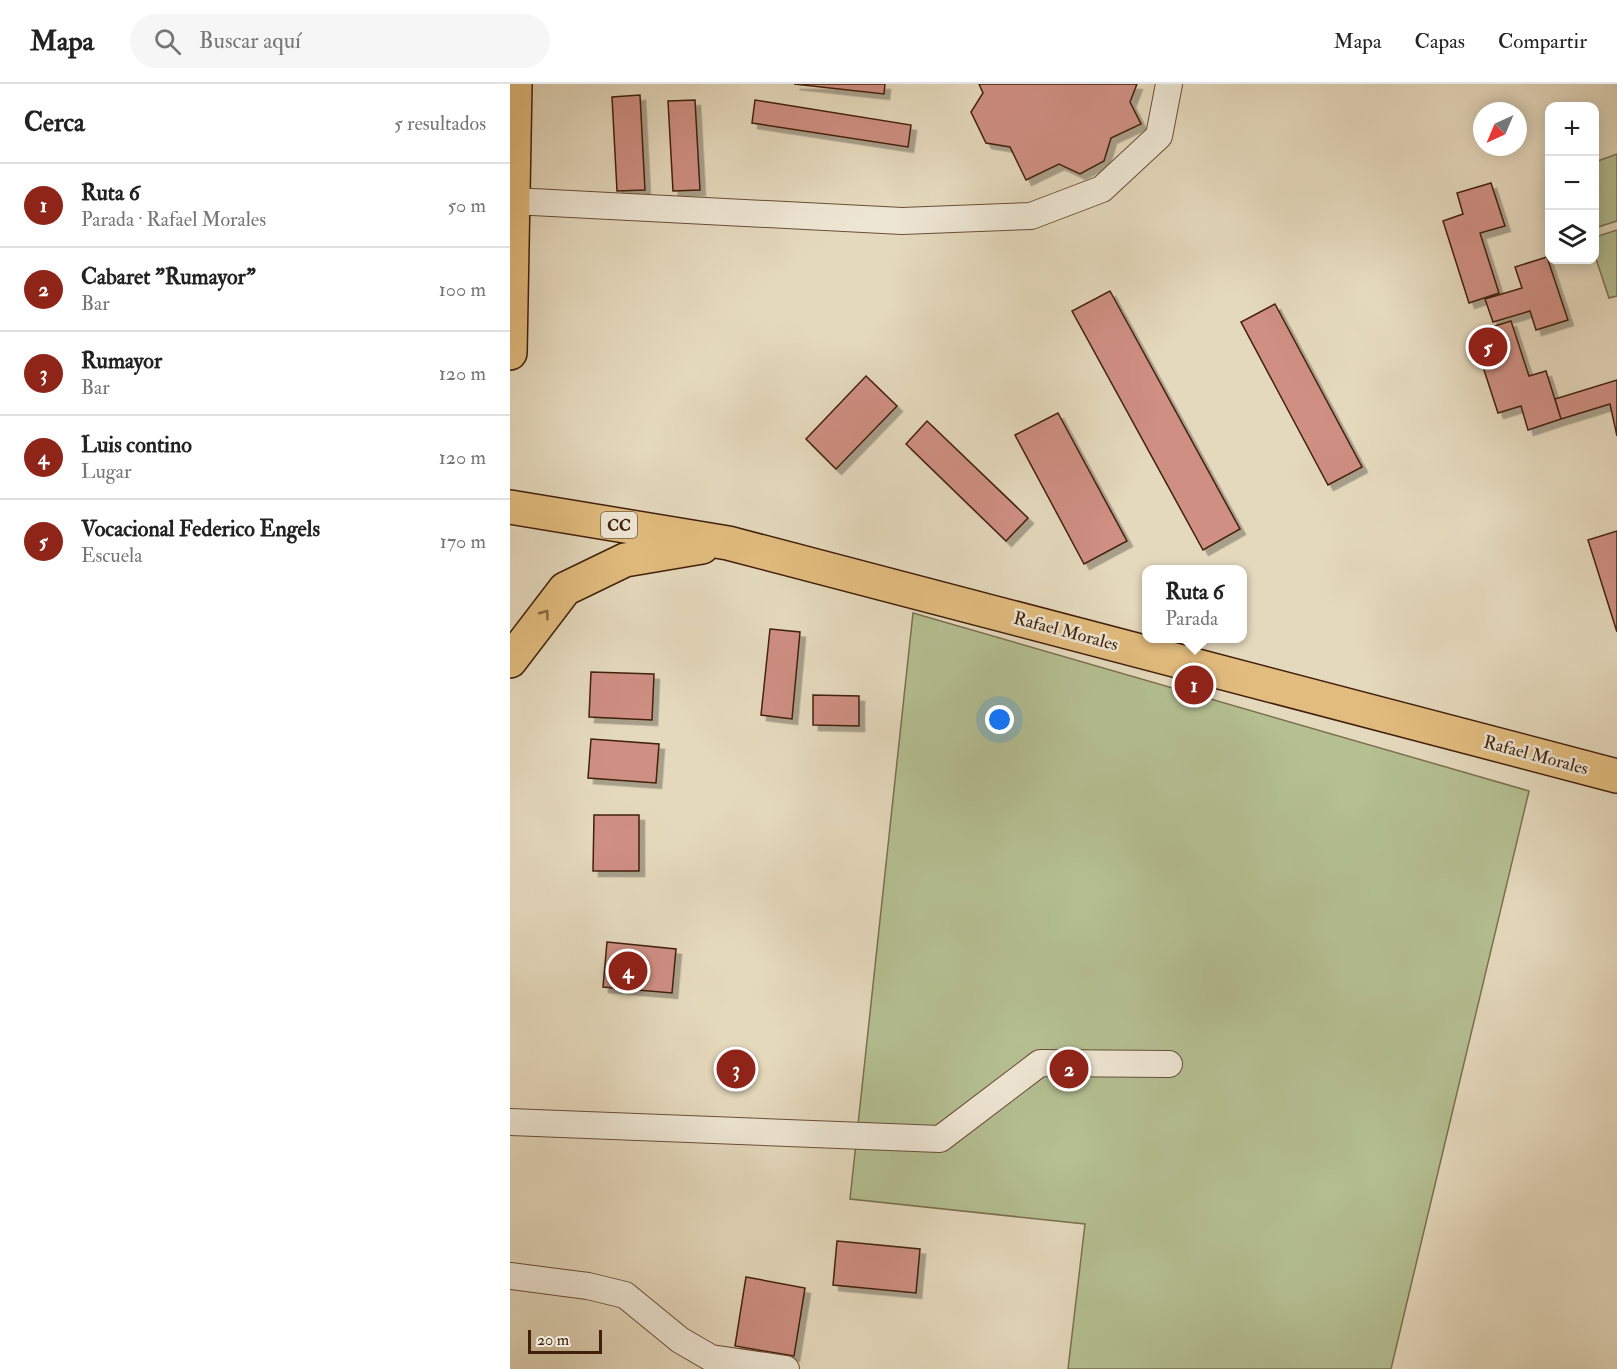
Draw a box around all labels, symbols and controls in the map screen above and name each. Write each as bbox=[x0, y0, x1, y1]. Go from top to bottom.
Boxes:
search box bbox=[130, 14, 550, 68]
text: Mapa bbox=[30, 24, 94, 59]
icon: search bbox=[151, 25, 184, 58]
text: Buscar aquí bbox=[199, 27, 301, 55]
text: Mapa bbox=[1334, 28, 1382, 55]
text: Capas bbox=[1415, 28, 1465, 55]
text: Compartir bbox=[1498, 28, 1587, 55]
north arrow bbox=[1473, 102, 1527, 156]
map controls bbox=[1545, 102, 1599, 264]
button: + bbox=[1545, 102, 1599, 156]
text: Cerca bbox=[24, 107, 85, 139]
text: 5 resultados bbox=[394, 111, 486, 136]
button: − bbox=[1545, 156, 1599, 210]
text: Ruta 6 bbox=[81, 179, 140, 207]
text: 1 bbox=[40, 193, 47, 218]
text: 50 m bbox=[447, 193, 486, 218]
text: Parada · Rafael Morales bbox=[81, 207, 266, 232]
button: layers bbox=[1545, 210, 1599, 264]
text: Cabaret "Rumayor" bbox=[81, 263, 256, 291]
text: 2 bbox=[38, 277, 49, 302]
text: 100 m bbox=[439, 277, 486, 302]
text: Bar bbox=[81, 291, 110, 316]
pin: 5 bbox=[1468, 324, 1508, 370]
text: Rumayor bbox=[81, 347, 162, 375]
text: 3 bbox=[40, 361, 47, 386]
text: 120 m bbox=[439, 361, 486, 386]
text: Bar bbox=[81, 375, 110, 400]
text: Luis contino bbox=[81, 431, 192, 459]
text: 4 bbox=[38, 445, 49, 470]
text: 120 m bbox=[439, 445, 486, 470]
text: Lugar bbox=[81, 459, 131, 484]
road number: CC bbox=[601, 512, 637, 538]
text: Vocacional Federico Engels bbox=[81, 515, 320, 543]
text: 5 bbox=[39, 529, 48, 554]
text: 170 m bbox=[440, 529, 486, 554]
text: Escuela bbox=[81, 543, 142, 568]
popup bbox=[1142, 565, 1247, 643]
text: Ruta 6 bbox=[1165, 578, 1224, 606]
street label: Rafael Morales bbox=[1011, 606, 1121, 657]
text: Parada bbox=[1165, 606, 1218, 631]
one-way arrow bbox=[538, 610, 549, 621]
pin: 1 bbox=[1174, 662, 1214, 708]
your location bbox=[985, 705, 1014, 734]
street label: Rafael Morales bbox=[1481, 730, 1591, 781]
pin: 4 bbox=[608, 948, 648, 994]
pin: 3 bbox=[716, 1046, 756, 1092]
pin: 2 bbox=[1050, 1046, 1088, 1092]
scale bar bbox=[528, 1327, 602, 1354]
text: 20 m bbox=[537, 1330, 569, 1350]

